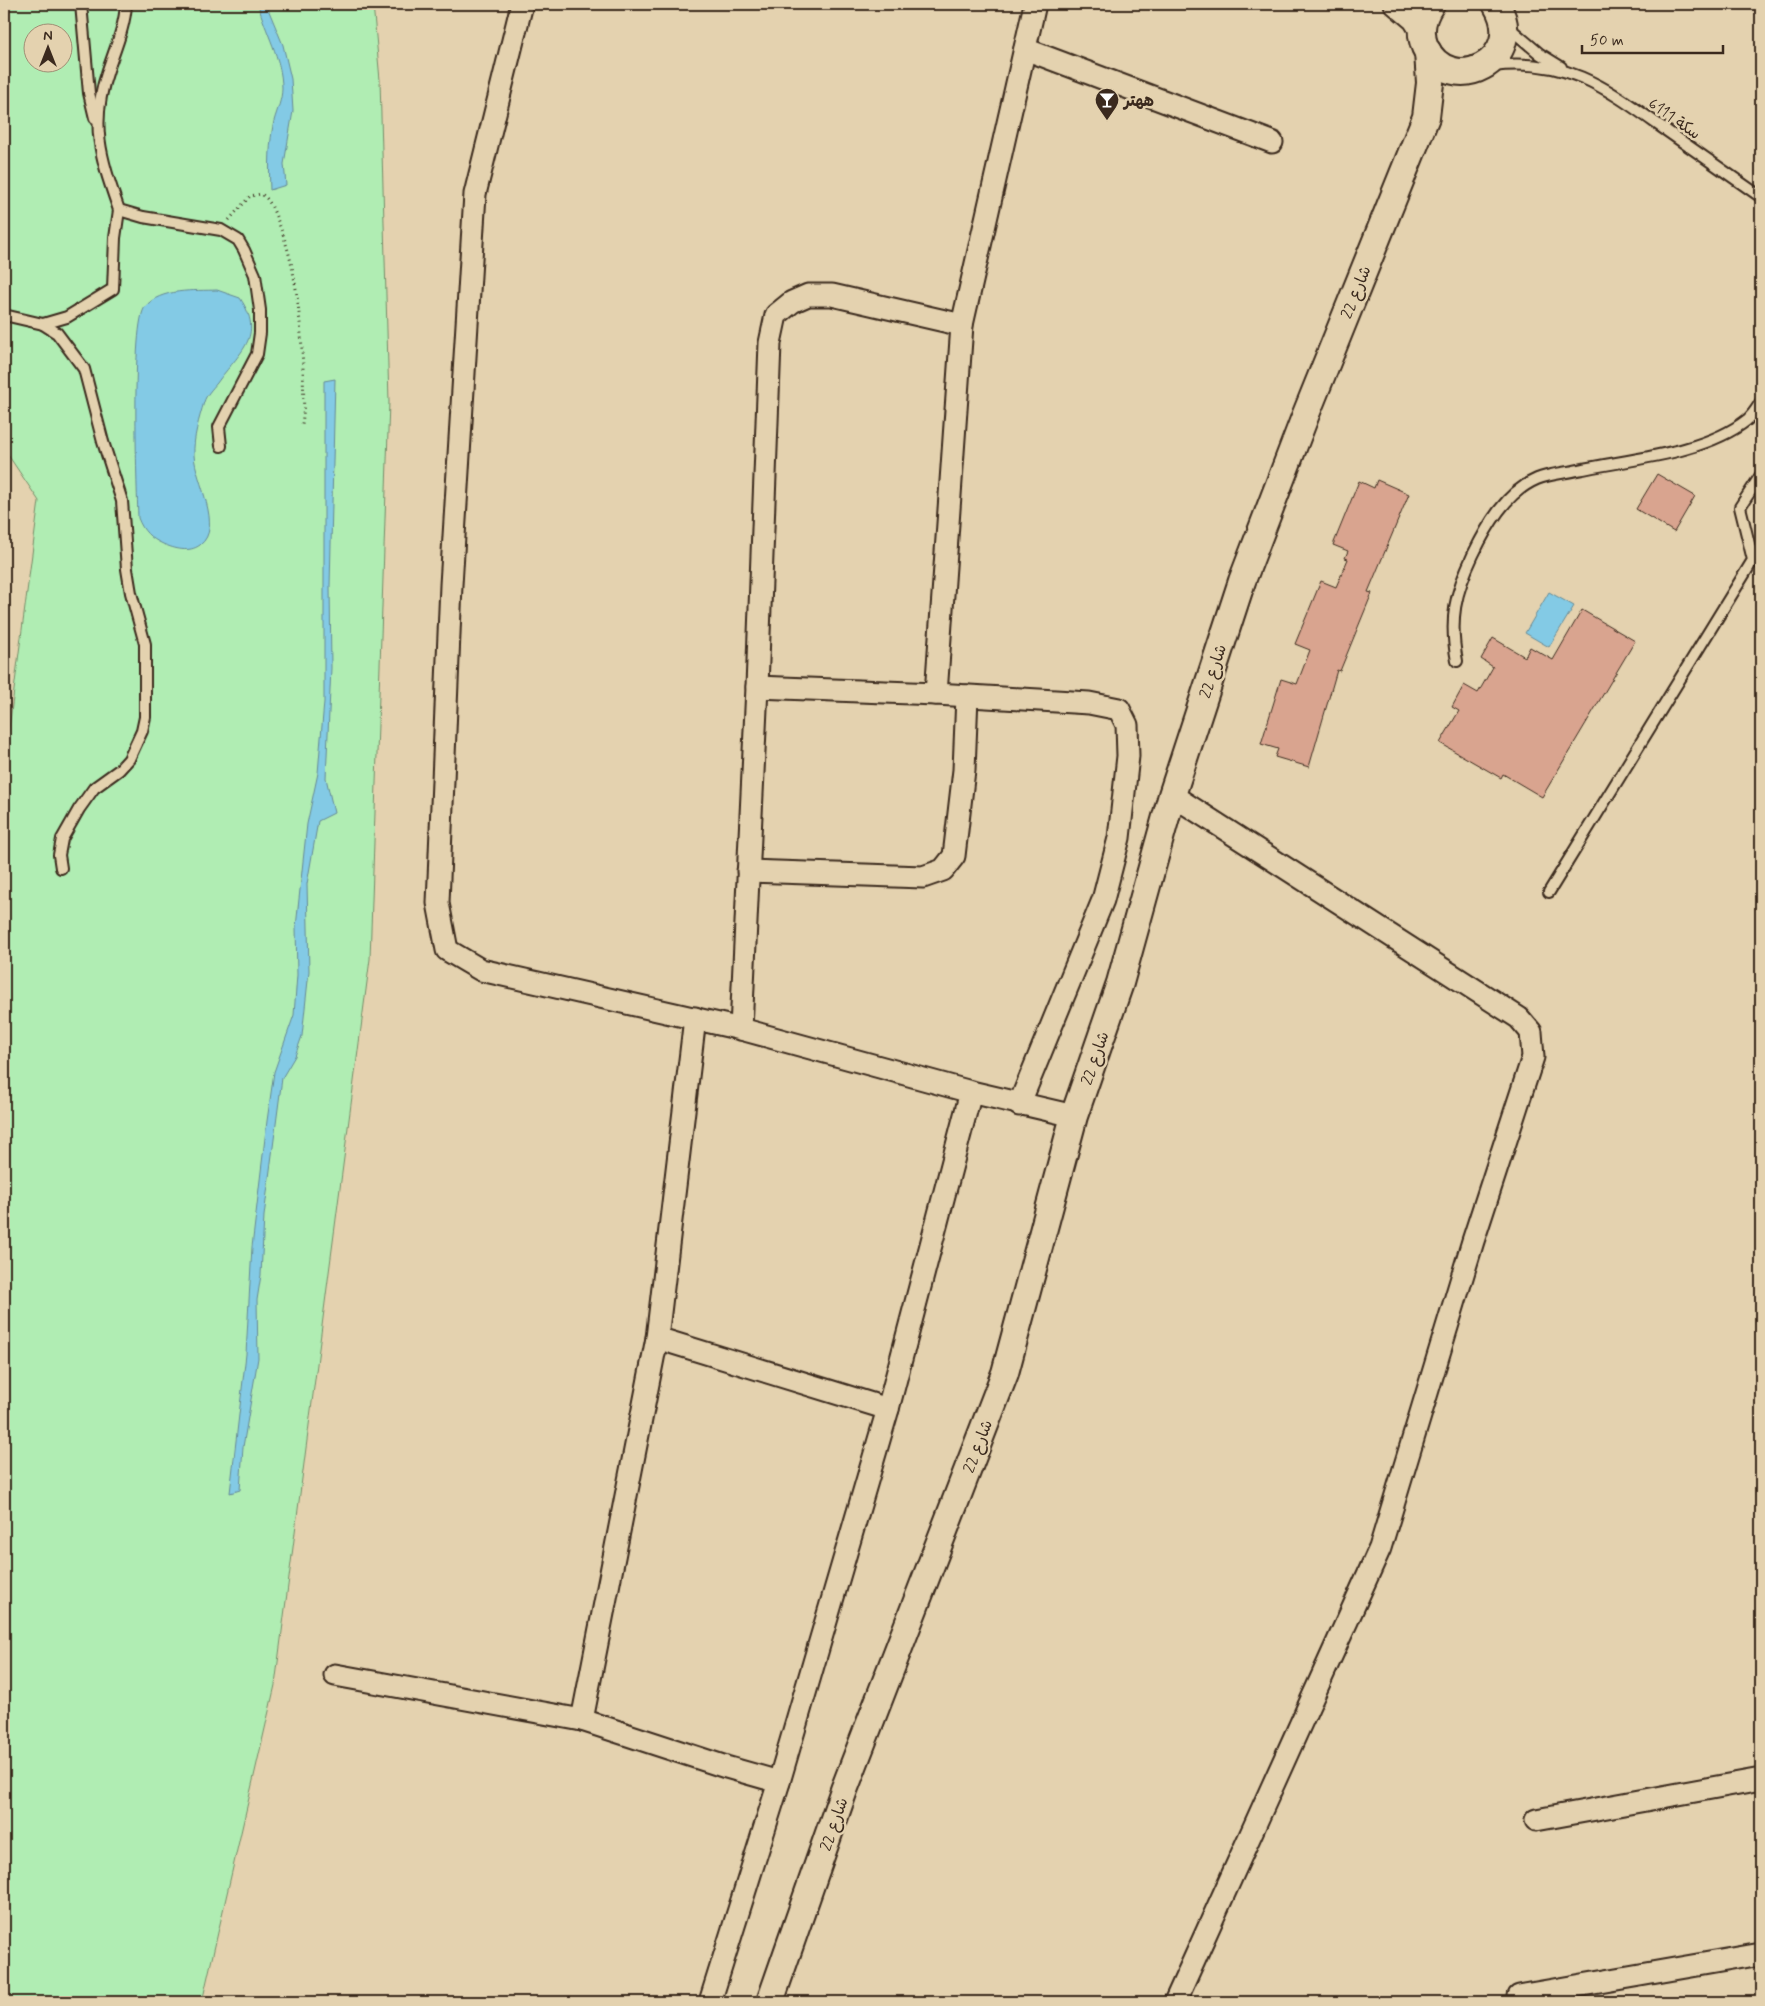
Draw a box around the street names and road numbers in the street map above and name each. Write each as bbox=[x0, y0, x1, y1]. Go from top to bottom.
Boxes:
street label: سكة 6111 bbox=[1644, 94, 1705, 145]
street label: شارع 22 bbox=[1336, 263, 1376, 322]
street label: شارع 22 bbox=[1195, 642, 1232, 701]
street label: شارع 22 bbox=[1076, 1029, 1114, 1088]
street label: شارع 22 bbox=[959, 1417, 998, 1476]
street label: شارع 22 bbox=[815, 1795, 853, 1854]

